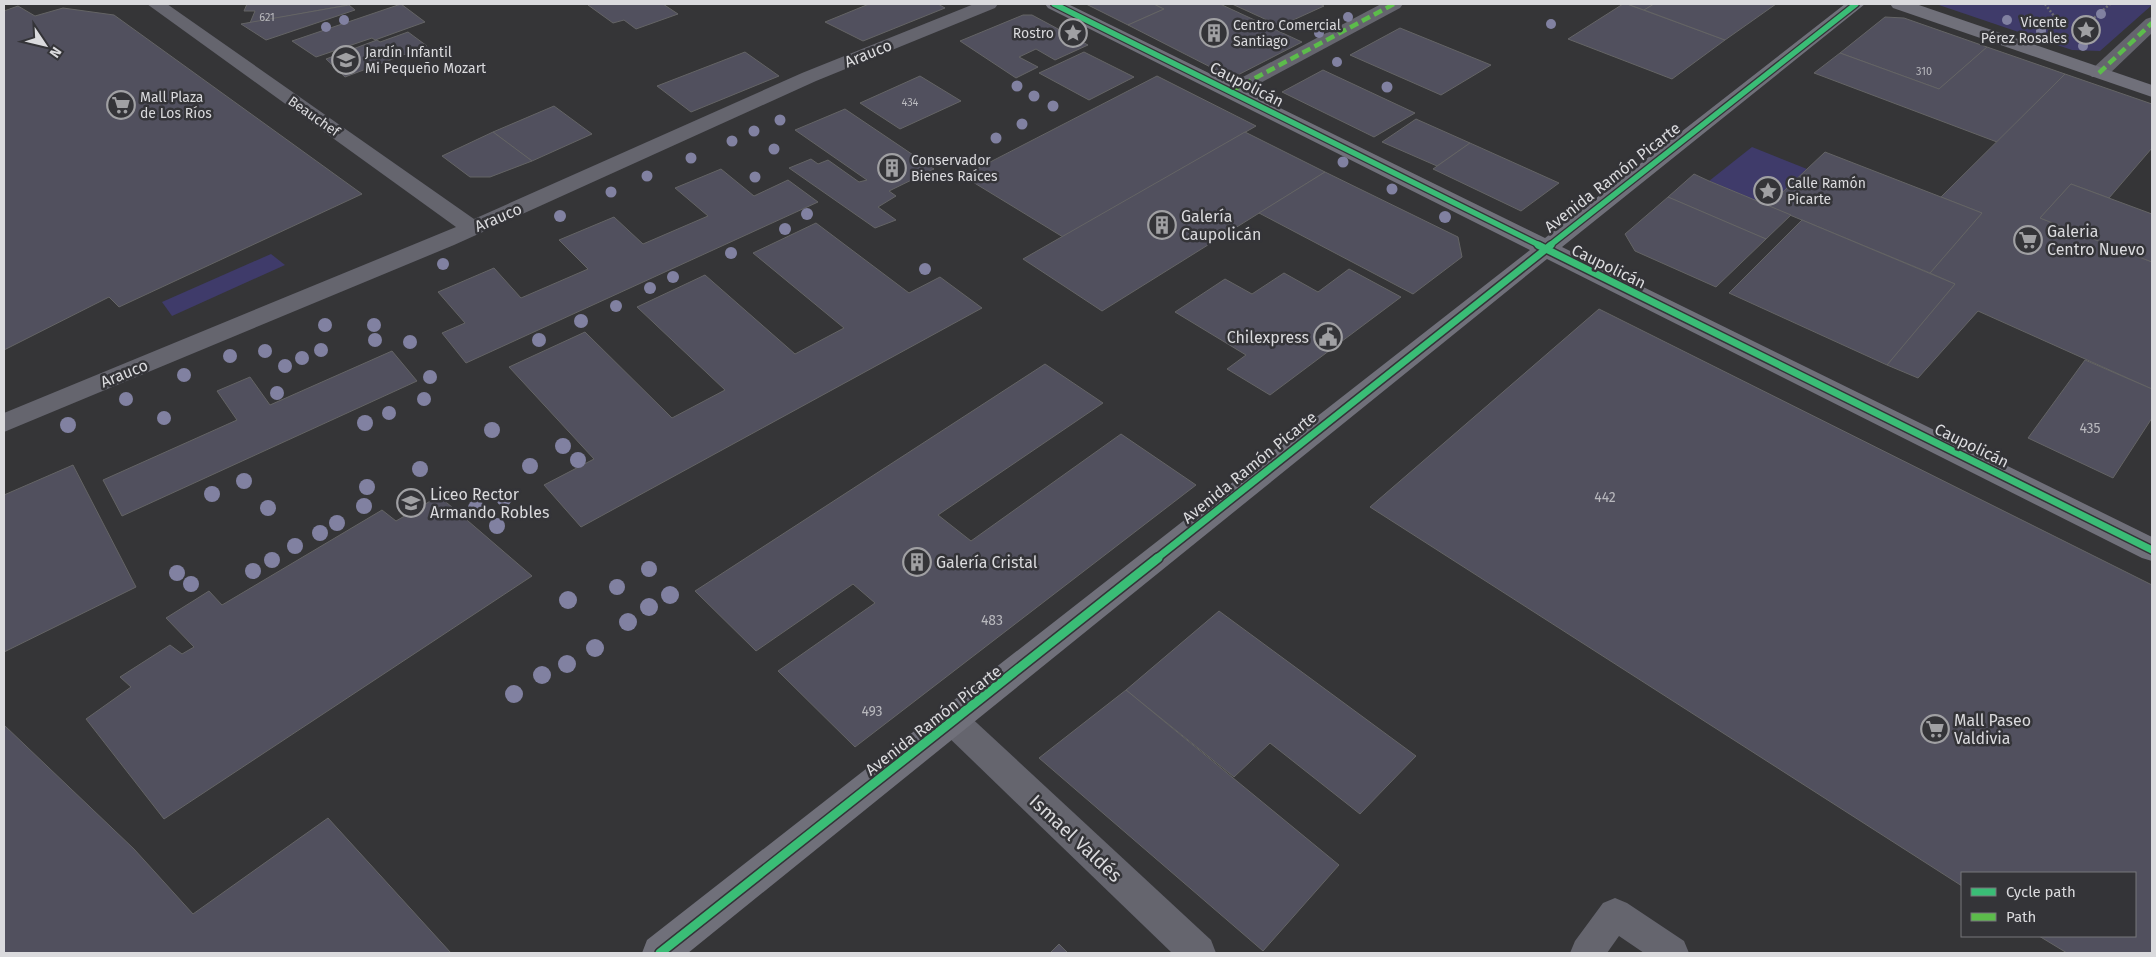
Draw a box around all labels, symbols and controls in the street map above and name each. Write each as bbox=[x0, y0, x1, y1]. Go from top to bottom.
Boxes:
house number: 621 bbox=[259, 11, 275, 24]
place label: Vicente Pérez Rosales bbox=[1981, 14, 2067, 47]
place icon: Vicente Pérez Rosales bbox=[2071, 15, 2101, 45]
place label: Centro Comercial Santiago bbox=[1233, 17, 1341, 50]
place icon: Rostro bbox=[1058, 18, 1088, 48]
building icon: Centro Comercial Santiago bbox=[1199, 18, 1229, 48]
north arrow bbox=[20, 20, 70, 70]
place label: Rostro bbox=[1013, 25, 1054, 42]
street label: Arauco bbox=[842, 35, 895, 72]
text: N bbox=[46, 43, 65, 61]
place label: Jardín Infantil Mi Pequeño Mozart bbox=[365, 44, 487, 77]
school or university icon: Jardín Infantil Mi Pequeño Mozart bbox=[331, 45, 361, 75]
street label: Caupolicán bbox=[1207, 58, 1287, 111]
house number: 310 bbox=[1916, 65, 1932, 78]
place label: Mall Plaza de Los Ríos bbox=[140, 89, 212, 122]
supermarket icon: Mall Plaza de Los Ríos bbox=[106, 90, 136, 120]
street label: Beauchef bbox=[285, 93, 344, 141]
house number: 434 bbox=[902, 96, 919, 109]
street label: Avenida Ramón Picarte bbox=[1540, 118, 1684, 236]
place label: Conservador Bienes Raíces bbox=[911, 152, 998, 185]
building icon: Conservador Bienes Raíces bbox=[877, 153, 907, 183]
place label: Calle Ramón Picarte bbox=[1787, 175, 1866, 208]
place icon: Calle Ramón Picarte bbox=[1753, 176, 1783, 206]
street label: Arauco bbox=[472, 199, 525, 236]
place label: Galería Caupolicán bbox=[1181, 207, 1261, 244]
building icon: Galería Caupolicán bbox=[1147, 210, 1177, 240]
place label: Galeria Centro Nuevo bbox=[2047, 222, 2145, 259]
supermarket icon: Galeria Centro Nuevo bbox=[2013, 225, 2043, 255]
street label: Caupolicán bbox=[1568, 240, 1649, 293]
public building icon: Chilexpress bbox=[1313, 322, 1343, 352]
place label: Chilexpress bbox=[1227, 328, 1309, 347]
street label: Arauco bbox=[98, 355, 151, 392]
street label: Avenida Ramón Picarte bbox=[1178, 407, 1320, 527]
street label: Caupolicán bbox=[1931, 419, 2012, 472]
house number: 435 bbox=[2079, 420, 2101, 437]
place label: Liceo Rector Armando Robles bbox=[430, 485, 549, 522]
school or university icon: Liceo Rector Armando Robles bbox=[396, 488, 426, 518]
house number: 442 bbox=[1594, 489, 1616, 506]
building icon: Galería Cristal bbox=[902, 547, 932, 577]
place label: Galería Cristal bbox=[936, 553, 1038, 572]
house number: 483 bbox=[981, 612, 1003, 629]
street label: Avenida Ramón Picarte bbox=[861, 661, 1005, 779]
house number: 493 bbox=[861, 703, 883, 720]
place label: Mall Paseo Valdivia bbox=[1954, 711, 2031, 748]
supermarket icon: Mall Paseo Valdivia bbox=[1920, 714, 1950, 744]
street label: Ismael Valdés bbox=[1025, 790, 1127, 887]
legend bbox=[1961, 872, 2136, 937]
text: Cycle path bbox=[2006, 883, 2076, 901]
text: Path bbox=[2006, 908, 2036, 926]

